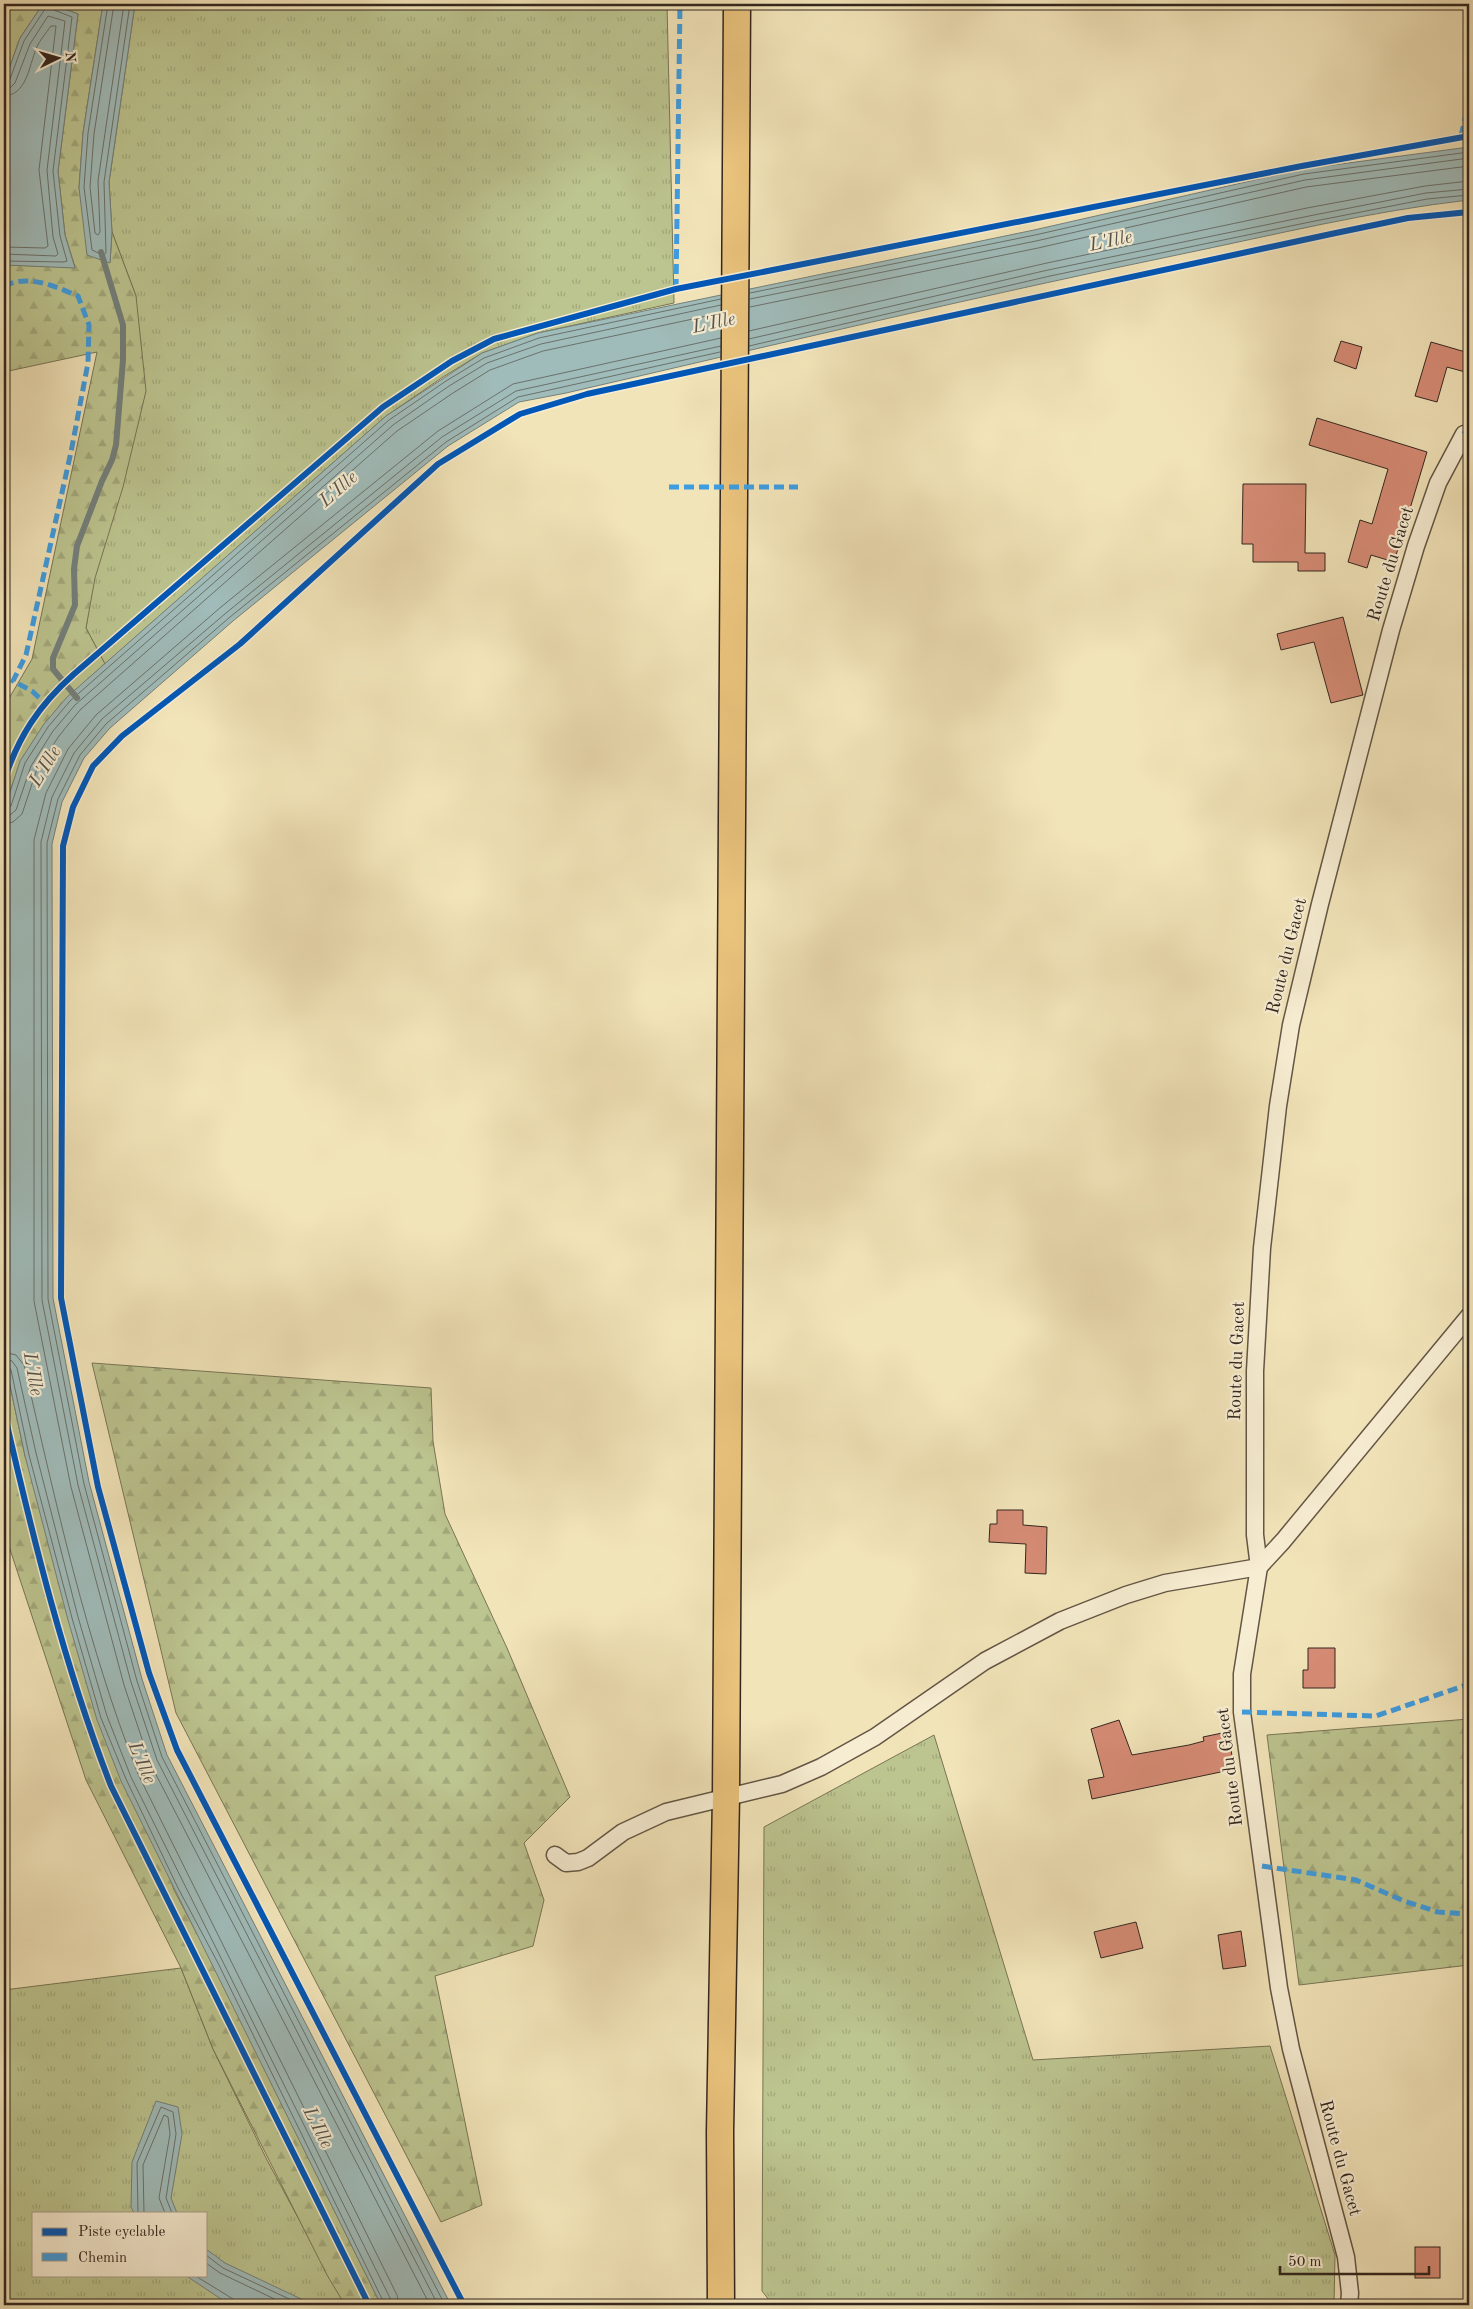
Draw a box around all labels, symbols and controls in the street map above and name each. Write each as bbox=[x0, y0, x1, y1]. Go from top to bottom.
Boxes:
north arrow bbox=[32, 32, 82, 82]
text: N bbox=[63, 51, 77, 63]
water label: L'Ille bbox=[1087, 228, 1135, 256]
water label: L'Ille bbox=[690, 310, 738, 338]
water label: L'Ille bbox=[315, 468, 362, 512]
street label: Route du Gacet bbox=[1365, 504, 1417, 624]
water label: L'Ille bbox=[26, 743, 66, 792]
street label: Route du Gacet bbox=[1264, 896, 1310, 1016]
street label: Route du Gacet bbox=[1226, 1301, 1248, 1421]
water label: L'Ille bbox=[19, 1350, 45, 1397]
street label: Route du Gacet bbox=[1214, 1707, 1246, 1827]
water label: L'Ille bbox=[123, 1738, 158, 1787]
street label: Route du Gacet bbox=[1316, 2098, 1364, 2218]
water label: L'Ille bbox=[298, 2103, 336, 2152]
legend bbox=[32, 2212, 208, 2276]
text: Piste cyclable bbox=[78, 2225, 166, 2240]
scale bar bbox=[1280, 2244, 1429, 2276]
text: Chemin bbox=[78, 2251, 127, 2266]
text: 50 m bbox=[1288, 2255, 1322, 2270]

